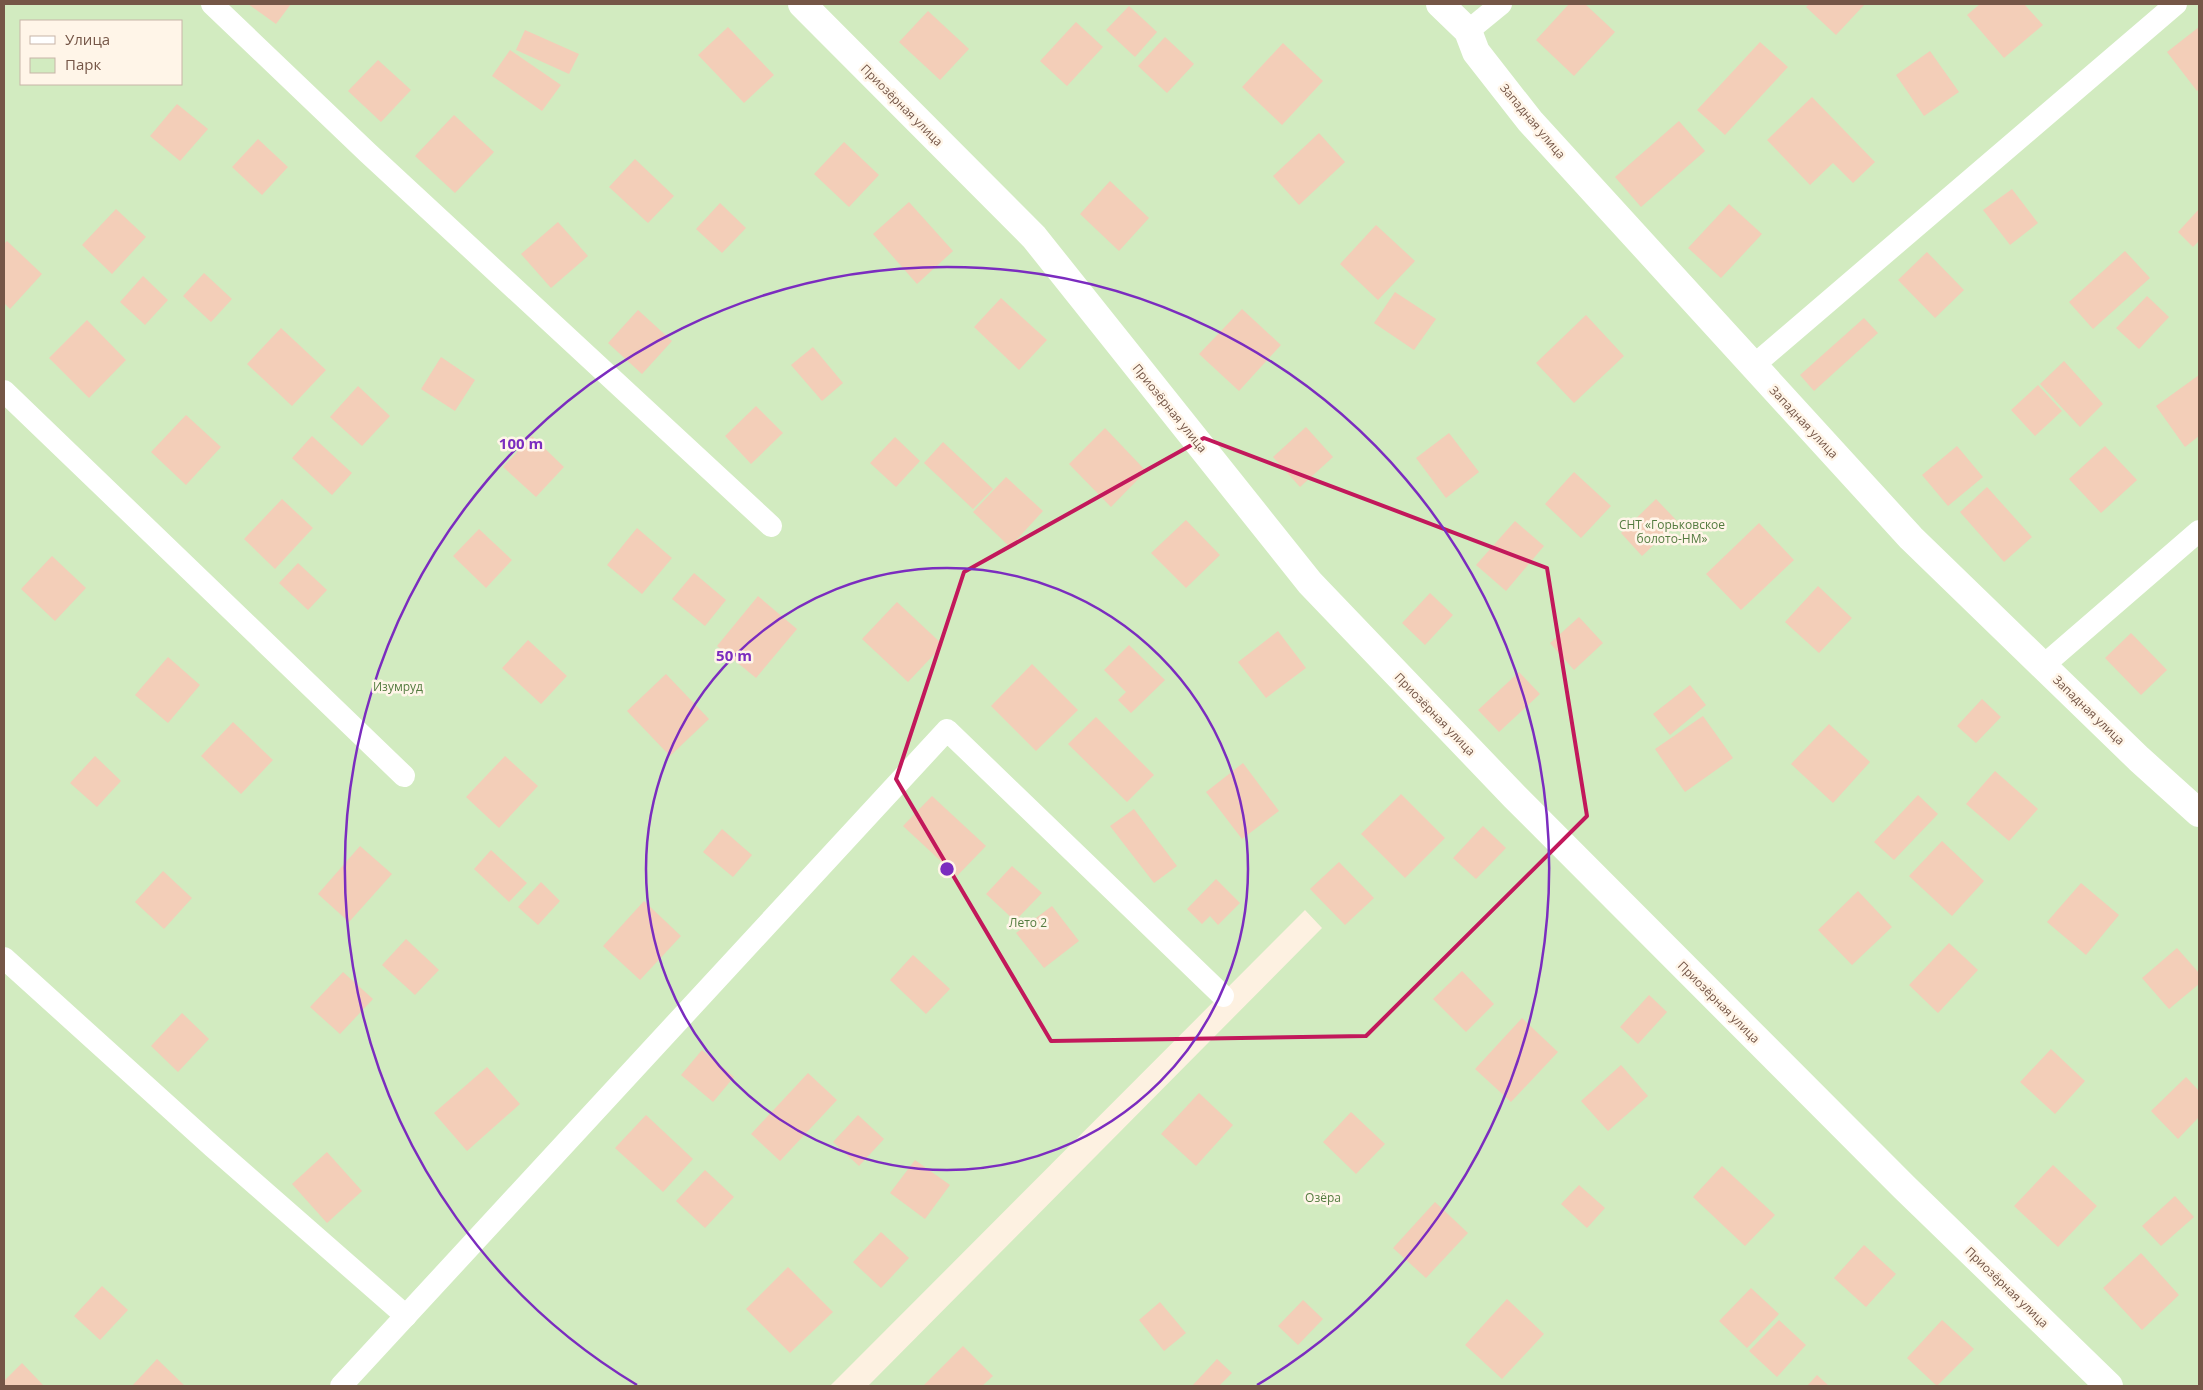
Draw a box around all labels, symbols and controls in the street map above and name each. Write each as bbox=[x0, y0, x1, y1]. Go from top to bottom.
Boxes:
legend bbox=[20, 20, 182, 85]
text: Улица bbox=[65, 29, 110, 49]
text: Парк bbox=[65, 54, 101, 74]
street label: Приозёрная улица bbox=[857, 60, 947, 150]
street label: Западная улица bbox=[1496, 80, 1570, 162]
street label: Приозёрная улица bbox=[1129, 360, 1211, 456]
street label: Западная улица bbox=[1766, 382, 1842, 462]
text: 100 m bbox=[499, 433, 543, 453]
park label: СНТ «Горьковское болото-НМ» bbox=[1619, 516, 1725, 547]
text: 50 m bbox=[716, 645, 752, 665]
street label: Приозёрная улица bbox=[1391, 669, 1479, 759]
street label: Западная улица bbox=[2050, 671, 2128, 749]
park label: Изумруд bbox=[373, 678, 423, 695]
centre of rings bbox=[938, 860, 956, 878]
park label: Лето 2 bbox=[1009, 914, 1047, 931]
street label: Приозёрная улица bbox=[1674, 957, 1764, 1047]
park label: Озёра bbox=[1305, 1189, 1341, 1206]
street label: Приозёрная улица bbox=[1962, 1243, 2052, 1331]

